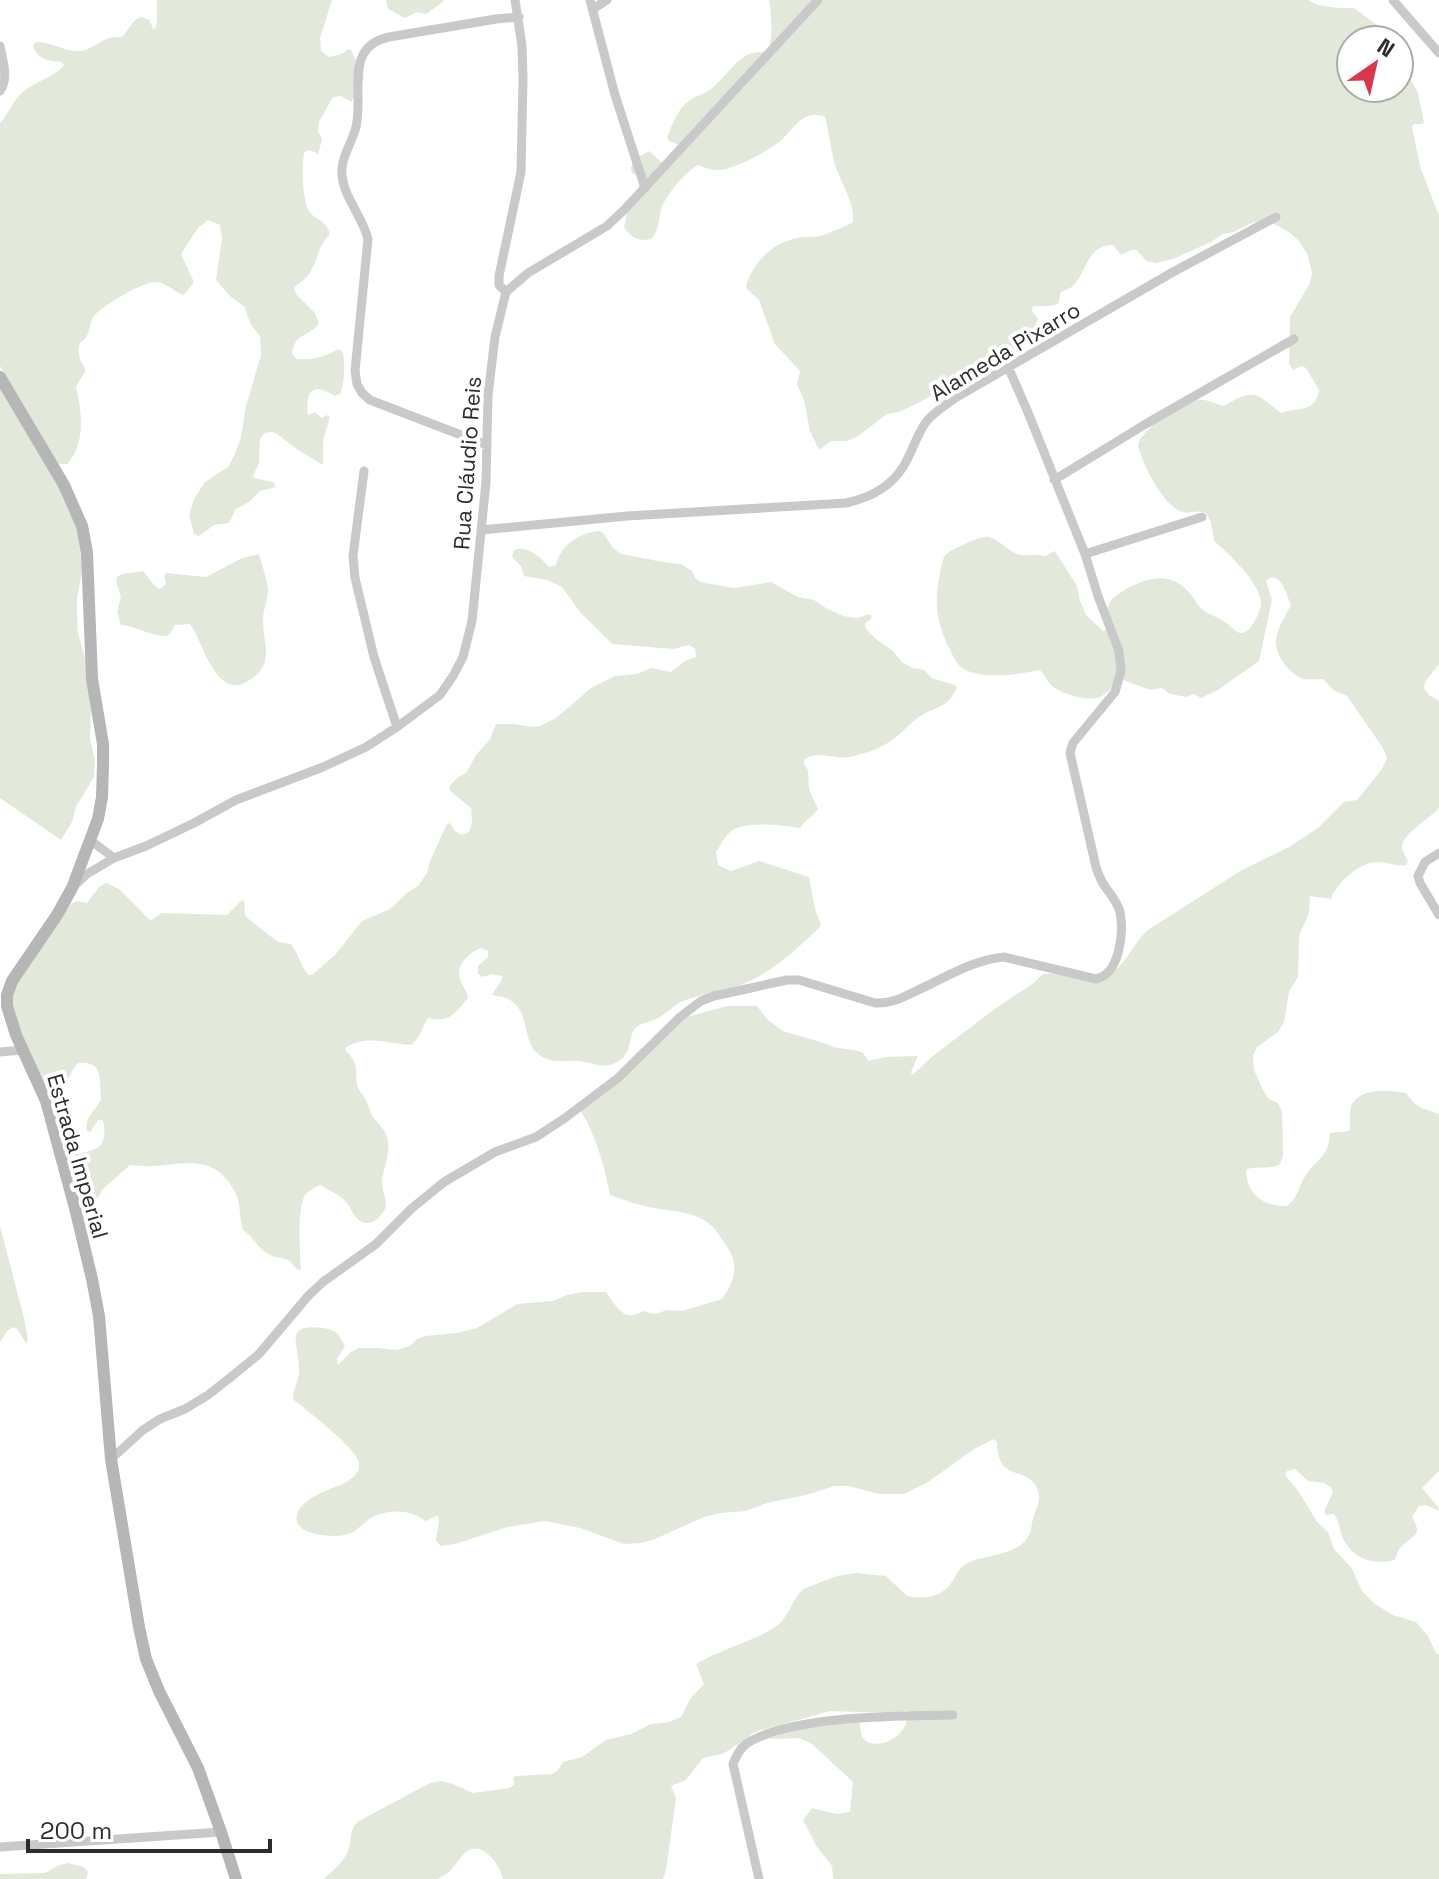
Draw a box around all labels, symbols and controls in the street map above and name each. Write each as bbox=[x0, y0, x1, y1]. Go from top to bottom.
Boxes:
north arrow bbox=[1335, 24, 1415, 104]
text: N bbox=[1372, 32, 1400, 63]
street label: Alameda Pixarro bbox=[925, 295, 1085, 407]
street label: Rua Cláudio Reis bbox=[447, 375, 487, 551]
street label: Estrada Imperial bbox=[41, 1071, 115, 1241]
scale bar bbox=[28, 1803, 270, 1853]
text: 200 m bbox=[40, 1815, 112, 1846]

